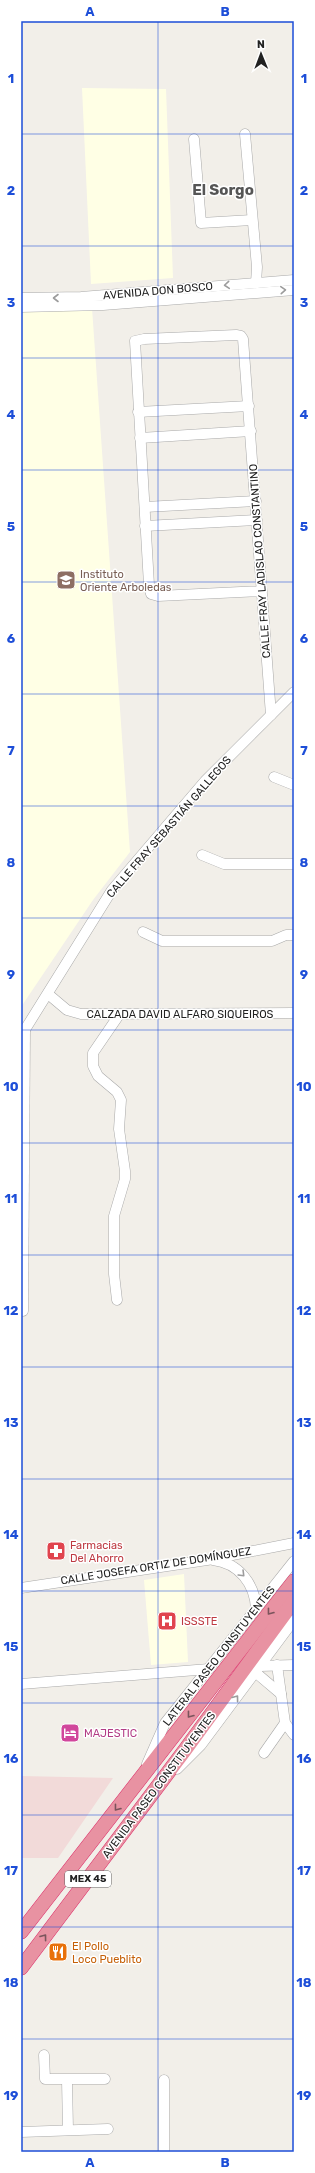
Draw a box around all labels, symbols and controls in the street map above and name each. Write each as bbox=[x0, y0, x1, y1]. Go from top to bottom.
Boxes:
text: A bbox=[85, 4, 95, 19]
text: B bbox=[220, 4, 230, 19]
north arrow bbox=[241, 34, 281, 74]
text: N bbox=[257, 38, 265, 51]
text: 1 bbox=[8, 71, 14, 86]
text: 1 bbox=[301, 71, 307, 86]
district label: El Sorgo bbox=[192, 181, 254, 199]
text: 2 bbox=[7, 183, 15, 198]
text: 2 bbox=[300, 183, 308, 198]
street label: AVENIDA DON BOSCO bbox=[102, 280, 214, 302]
one-way arrow bbox=[224, 281, 230, 290]
one-way arrow bbox=[280, 286, 286, 295]
one-way arrow bbox=[53, 294, 59, 302]
text: 3 bbox=[7, 295, 16, 310]
text: 3 bbox=[300, 295, 309, 310]
text: 4 bbox=[7, 407, 16, 422]
text: 4 bbox=[300, 407, 309, 422]
street label: CALLE FRAY LADISLAO CONSTANTINO bbox=[247, 463, 273, 659]
text: 5 bbox=[7, 519, 15, 534]
text: 5 bbox=[300, 519, 308, 534]
place label: Instituto Oriente Arboledas bbox=[80, 568, 172, 594]
school or university icon: Instituto Oriente Arboledas bbox=[55, 569, 77, 591]
text: 6 bbox=[7, 631, 16, 646]
text: 6 bbox=[300, 631, 309, 646]
text: 7 bbox=[7, 743, 15, 758]
text: 7 bbox=[300, 743, 308, 758]
street label: CALLE FRAY SEBASTIÁN GALLEGOS bbox=[104, 753, 234, 900]
text: 8 bbox=[7, 855, 16, 870]
text: 8 bbox=[300, 855, 309, 870]
text: 9 bbox=[7, 967, 15, 982]
text: 9 bbox=[300, 967, 308, 982]
street label: CALZADA DAVID ALFARO SIQUEIROS bbox=[87, 1008, 274, 1021]
text: 10 bbox=[3, 1079, 19, 1094]
text: 10 bbox=[296, 1079, 312, 1094]
text: 11 bbox=[5, 1191, 17, 1206]
text: 11 bbox=[298, 1191, 310, 1206]
text: 12 bbox=[4, 1303, 18, 1318]
text: 12 bbox=[297, 1303, 311, 1318]
text: 13 bbox=[3, 1415, 19, 1430]
text: 13 bbox=[296, 1415, 312, 1430]
text: 14 bbox=[3, 1527, 19, 1542]
text: 14 bbox=[296, 1527, 312, 1542]
place label: Farmacias Del Ahorro bbox=[70, 1539, 124, 1565]
pharmacy icon: Farmacias Del Ahorro bbox=[45, 1540, 67, 1562]
street label: CALLE JOSEFA ORTIZ DE DOMÍNGUEZ bbox=[60, 1544, 253, 1588]
one-way arrow bbox=[237, 1569, 244, 1577]
street label: LATERAL PASEO CONSITUYENTES bbox=[160, 1583, 278, 1729]
one-way arrow bbox=[268, 1607, 275, 1614]
hospital icon: ISSSTE bbox=[156, 1610, 178, 1632]
place label: ISSSTE bbox=[181, 1615, 218, 1628]
text: 15 bbox=[4, 1639, 18, 1654]
text: 15 bbox=[297, 1639, 311, 1654]
one-way arrow bbox=[232, 1695, 239, 1702]
street label: AVENIDA PASEO CONSTITUYENTES bbox=[100, 1709, 218, 1861]
one-way arrow bbox=[188, 1710, 195, 1717]
hotel icon: MAJESTIC bbox=[59, 1722, 81, 1744]
place label: MAJESTIC bbox=[84, 1727, 137, 1740]
text: 16 bbox=[4, 1751, 19, 1766]
text: 16 bbox=[297, 1751, 312, 1766]
one-way arrow bbox=[115, 1803, 122, 1810]
text: 17 bbox=[4, 1863, 19, 1878]
text: 17 bbox=[297, 1863, 312, 1878]
road number: MEX 45 bbox=[65, 1871, 111, 1887]
one-way arrow bbox=[40, 1934, 47, 1941]
place label: El Pollo Loco Pueblito bbox=[72, 1940, 142, 1966]
restaurant icon: El Pollo Loco Pueblito bbox=[47, 1941, 69, 1963]
text: 18 bbox=[3, 1975, 19, 1990]
text: 18 bbox=[296, 1975, 312, 1990]
text: 19 bbox=[4, 2088, 18, 2103]
text: 19 bbox=[297, 2088, 311, 2103]
text: A bbox=[85, 2155, 95, 2170]
text: B bbox=[220, 2155, 230, 2170]

